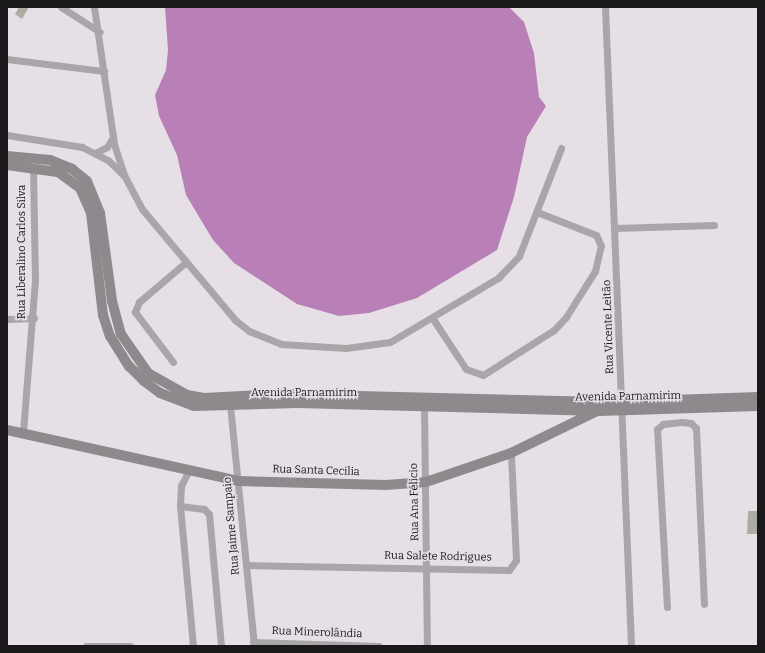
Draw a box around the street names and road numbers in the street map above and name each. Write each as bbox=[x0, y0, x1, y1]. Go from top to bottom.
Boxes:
street label: Rua Liberalino Carlos Silva bbox=[15, 185, 29, 319]
street label: Rua Vicente Leitão bbox=[601, 280, 617, 374]
street label: Avenida Parnamirim bbox=[251, 386, 357, 400]
street label: Avenida Parnamirim bbox=[575, 389, 681, 405]
street label: Rua Santa Cecilia bbox=[272, 463, 360, 479]
street label: Rua Ana Félicio bbox=[408, 463, 422, 541]
street label: Rua Jaime Sampaio bbox=[221, 476, 243, 576]
street label: Rua Salete Rodrigues bbox=[384, 549, 492, 565]
street label: Rua Minerolândia bbox=[271, 625, 363, 641]

